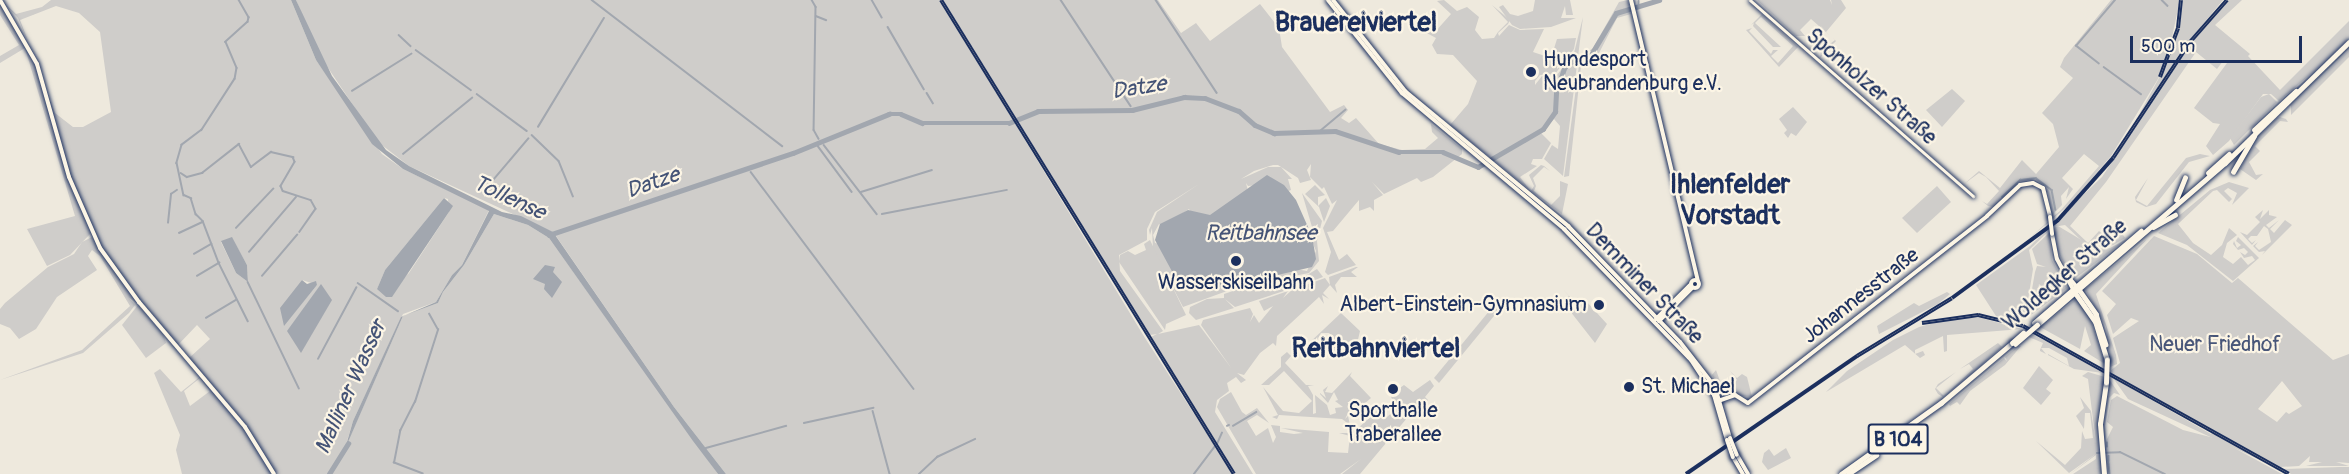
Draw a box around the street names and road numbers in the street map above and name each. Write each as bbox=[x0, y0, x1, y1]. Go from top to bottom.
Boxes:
street label: Sponholzer Straße bbox=[1801, 24, 1941, 150]
street label: Woldegker Straße bbox=[1998, 214, 2132, 336]
street label: Demminer Straße bbox=[1580, 218, 1708, 350]
street label: Johannesstraße bbox=[1798, 243, 1924, 349]
road number: B 104 bbox=[1866, 422, 1930, 456]

